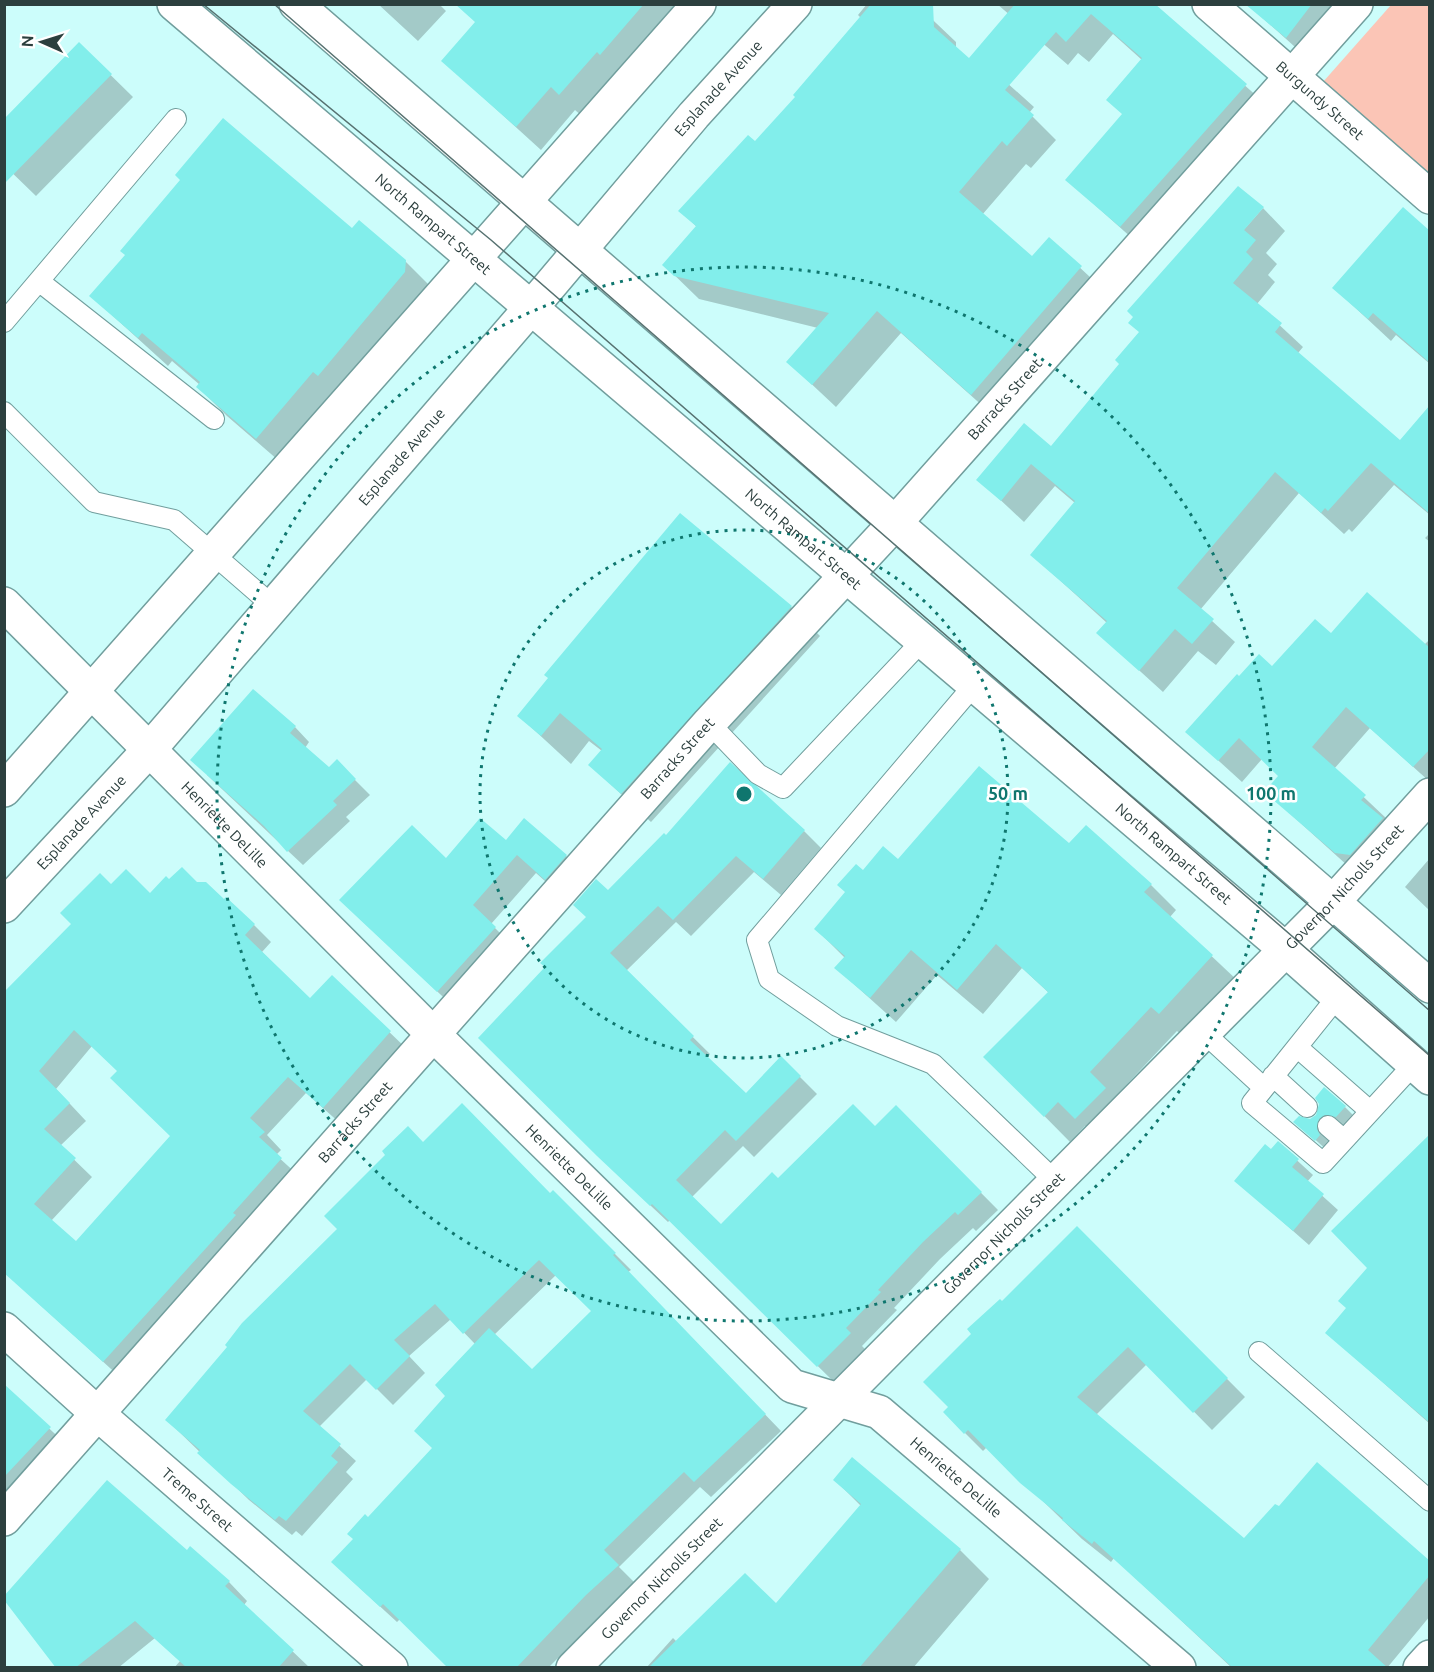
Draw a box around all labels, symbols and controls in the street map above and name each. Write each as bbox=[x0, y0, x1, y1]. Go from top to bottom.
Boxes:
north arrow bbox=[12, 12, 72, 72]
text: N bbox=[18, 35, 36, 48]
street label: Esplanade Avenue bbox=[671, 37, 766, 139]
street label: Burgundy Street bbox=[1273, 57, 1367, 143]
street label: North Rampart Street bbox=[372, 170, 495, 278]
street label: Barracks Street bbox=[964, 355, 1045, 443]
street label: Esplanade Avenue bbox=[355, 405, 448, 509]
street label: North Rampart Street bbox=[742, 485, 865, 593]
street label: Barracks Street bbox=[637, 714, 718, 802]
street label: Esplanade Avenue bbox=[33, 771, 129, 873]
street label: Henriette DeLille bbox=[178, 778, 271, 871]
text: 50 m bbox=[988, 783, 1028, 803]
text: 100 m bbox=[1246, 783, 1296, 803]
centre of rings bbox=[734, 784, 754, 804]
street label: North Rampart Street bbox=[1112, 800, 1235, 908]
street label: Governor Nicholls Street bbox=[1282, 821, 1407, 953]
street label: Barracks Street bbox=[315, 1078, 396, 1166]
street label: Henriette DeLille bbox=[523, 1121, 616, 1213]
street label: Governor Nicholls Street bbox=[940, 1169, 1068, 1298]
street label: Henriette DeLille bbox=[907, 1433, 1005, 1521]
street label: Treme Street bbox=[159, 1464, 237, 1535]
street label: Governor Nicholls Street bbox=[597, 1514, 726, 1643]

